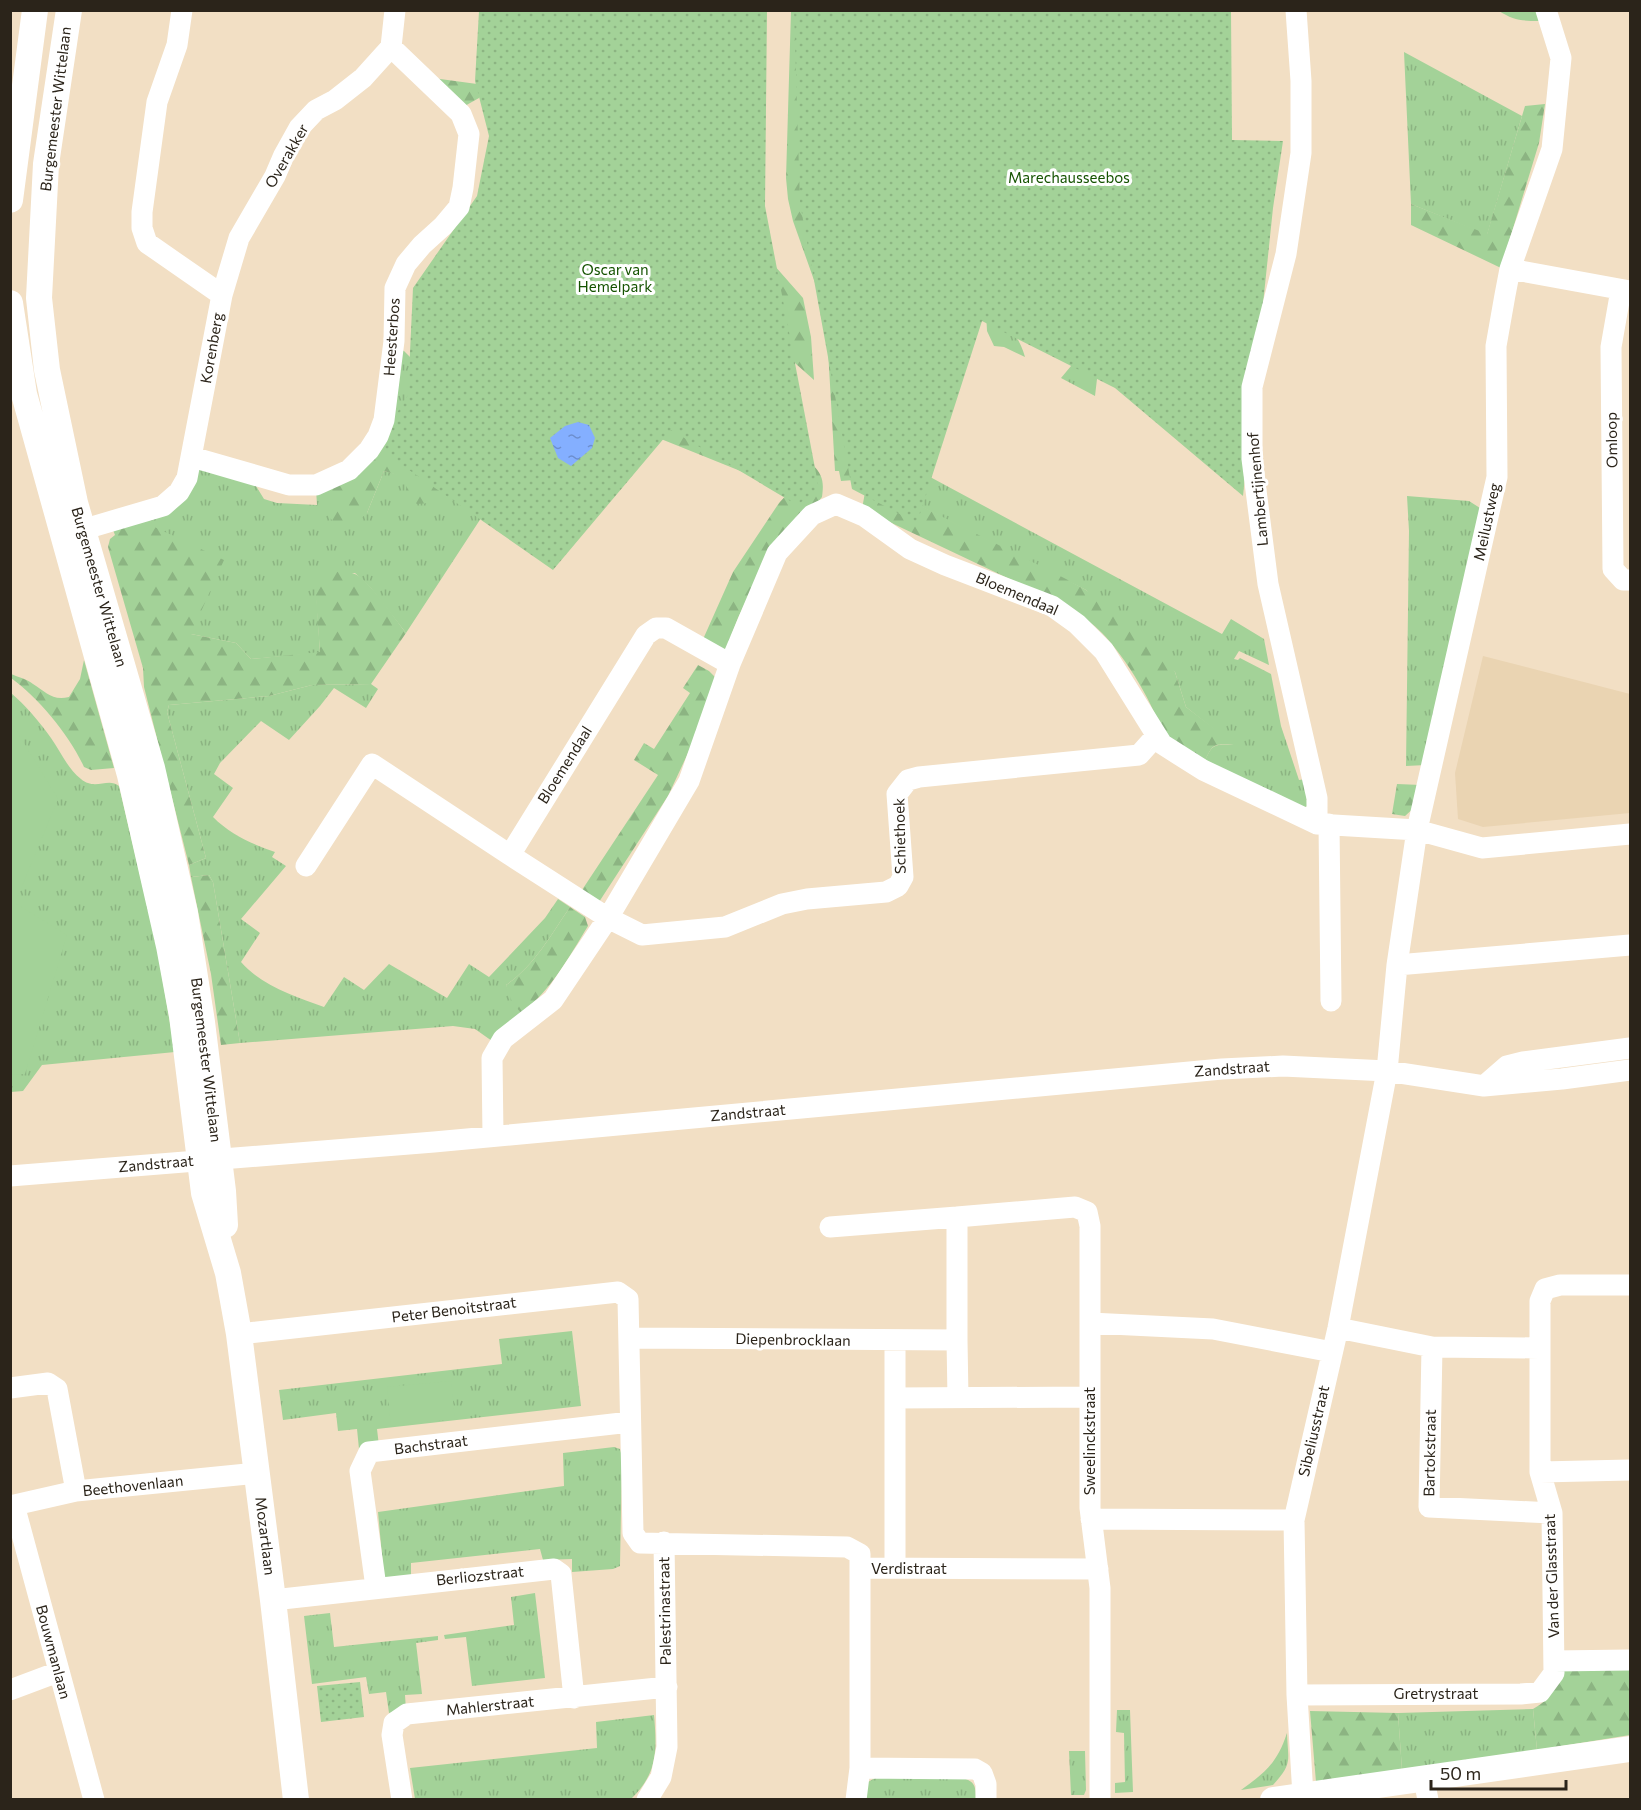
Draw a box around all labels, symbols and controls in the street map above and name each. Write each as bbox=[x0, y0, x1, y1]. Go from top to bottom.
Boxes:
street label: Burgemeester Wittelaan bbox=[36, 25, 74, 192]
street label: Overakker bbox=[261, 120, 312, 191]
park label: Marechausseebos bbox=[1008, 168, 1130, 186]
park label: Oscar van Hemelpark bbox=[578, 260, 652, 295]
street label: Heesterbos bbox=[379, 297, 403, 377]
street label: Korenberg bbox=[196, 311, 226, 385]
street label: Omloop bbox=[1602, 412, 1620, 468]
street label: Lambertijnenhof bbox=[1243, 431, 1271, 547]
street label: Meilustweg bbox=[1469, 481, 1503, 562]
street label: Burgemeester Wittelaan bbox=[68, 505, 131, 669]
street label: Bloemendaal bbox=[973, 568, 1061, 619]
street label: Bloemendaal bbox=[533, 722, 595, 807]
street label: Schiethoek bbox=[889, 798, 909, 874]
street label: Burgemeester Wittelaan bbox=[188, 976, 226, 1143]
street label: Zandstraat bbox=[1193, 1056, 1270, 1080]
street label: Zandstraat bbox=[709, 1100, 786, 1124]
street label: Zandstraat bbox=[117, 1151, 194, 1175]
street label: Peter Benoitstraat bbox=[390, 1292, 517, 1326]
street label: Diepenbrocklaan bbox=[735, 1329, 851, 1349]
street label: Sibeliusstraat bbox=[1294, 1383, 1332, 1478]
street label: Sweelinckstraat bbox=[1080, 1387, 1098, 1495]
street label: Bartokstraat bbox=[1419, 1409, 1439, 1497]
street label: Bachstraat bbox=[393, 1431, 469, 1457]
street label: Beethovenlaan bbox=[82, 1471, 184, 1499]
street label: Mozartlaan bbox=[252, 1496, 280, 1576]
street label: Van der Glasstraat bbox=[1540, 1514, 1562, 1638]
street label: Palestrinastraat bbox=[654, 1556, 674, 1666]
street label: Verdistraat bbox=[871, 1559, 947, 1577]
street label: Berliozstraat bbox=[435, 1561, 525, 1589]
street label: Bouwmanlaan bbox=[33, 1603, 75, 1701]
street label: Gretrystraat bbox=[1394, 1684, 1478, 1702]
street label: Mahlerstraat bbox=[445, 1691, 535, 1719]
scale bar bbox=[1431, 1753, 1566, 1791]
text: 50 m bbox=[1440, 1762, 1481, 1784]

